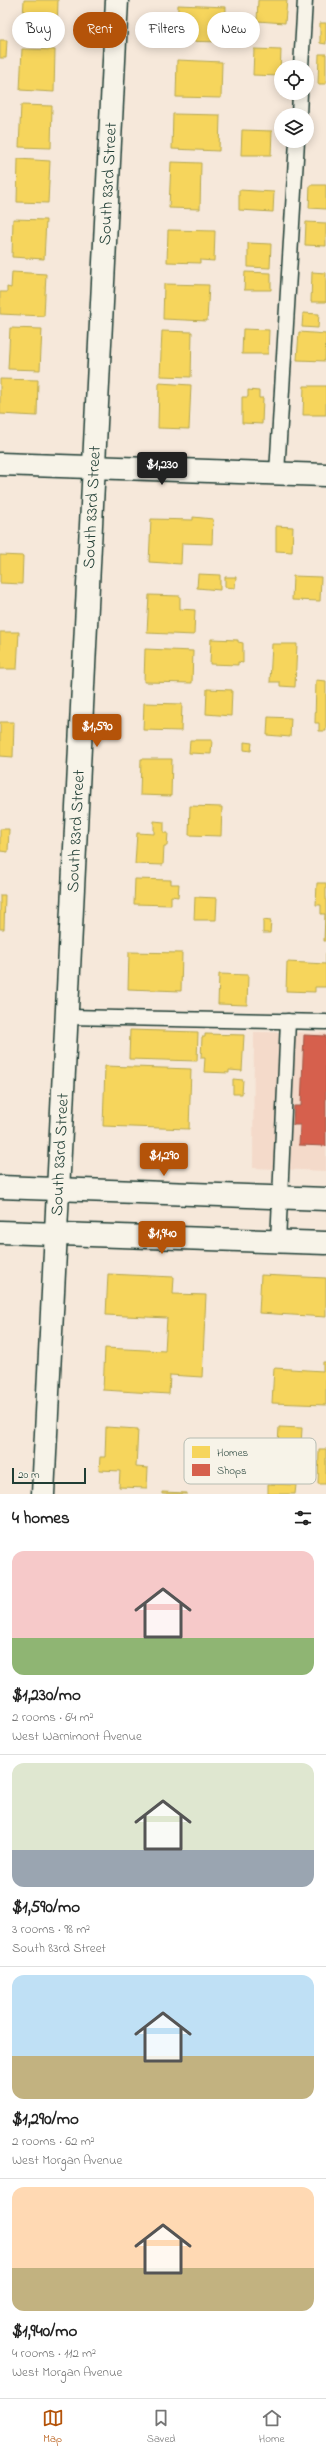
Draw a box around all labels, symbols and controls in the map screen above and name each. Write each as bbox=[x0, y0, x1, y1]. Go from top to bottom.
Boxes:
chip: Buy bbox=[12, 12, 65, 48]
chip: Rent bbox=[73, 12, 127, 48]
chip: Filters bbox=[135, 12, 199, 48]
chip: New bbox=[207, 12, 260, 48]
map controls bbox=[274, 60, 314, 148]
button: locate bbox=[274, 60, 314, 100]
button: layers bbox=[274, 108, 314, 148]
street label: South 83rd Street bbox=[92, 121, 123, 246]
street label: South 83rd Street bbox=[76, 445, 107, 569]
pin: $1,230 bbox=[129, 452, 195, 486]
text: $1,230 bbox=[146, 455, 178, 474]
pin: $1,590 bbox=[64, 714, 130, 748]
text: $1,590 bbox=[81, 717, 113, 736]
street label: South 83rd Street bbox=[60, 769, 91, 893]
street label: South 83rd Street bbox=[44, 1092, 75, 1216]
pin: $1,290 bbox=[131, 1143, 197, 1177]
text: $1,290 bbox=[149, 1146, 179, 1165]
pin: $1,940 bbox=[129, 1221, 195, 1255]
text: $1,940 bbox=[147, 1224, 177, 1243]
legend bbox=[184, 1438, 316, 1484]
text: Homes bbox=[217, 1445, 249, 1461]
text: Shops bbox=[217, 1463, 247, 1479]
scale bar bbox=[12, 1466, 86, 1485]
text: 20 m bbox=[18, 1467, 40, 1483]
text: 4 homes bbox=[12, 1506, 70, 1531]
icon: filters bbox=[292, 1507, 314, 1529]
icon: home bbox=[127, 1577, 199, 1649]
text: $1,230/mo bbox=[12, 1683, 81, 1708]
text: 2 rooms · 64 m² bbox=[12, 1708, 94, 1727]
text: West Warnimont Avenue bbox=[12, 1727, 142, 1746]
icon: home bbox=[127, 1789, 199, 1861]
text: $1,590/mo bbox=[12, 1895, 80, 1920]
text: 3 rooms · 98 m² bbox=[12, 1920, 90, 1939]
text: South 83rd Street bbox=[12, 1939, 106, 1958]
icon: home bbox=[127, 2001, 199, 2073]
text: $1,290/mo bbox=[12, 2107, 79, 2132]
text: 2 rooms · 62 m² bbox=[12, 2132, 95, 2151]
text: West Morgan Avenue bbox=[12, 2151, 122, 2170]
icon: home bbox=[127, 2213, 199, 2285]
text: $1,940/mo bbox=[12, 2319, 77, 2344]
text: 4 rooms · 112 m² bbox=[12, 2344, 96, 2363]
text: West Morgan Avenue bbox=[12, 2363, 122, 2382]
tab: Map bbox=[42, 2407, 64, 2447]
tab: Saved bbox=[147, 2407, 176, 2447]
tab: Home bbox=[259, 2407, 284, 2447]

